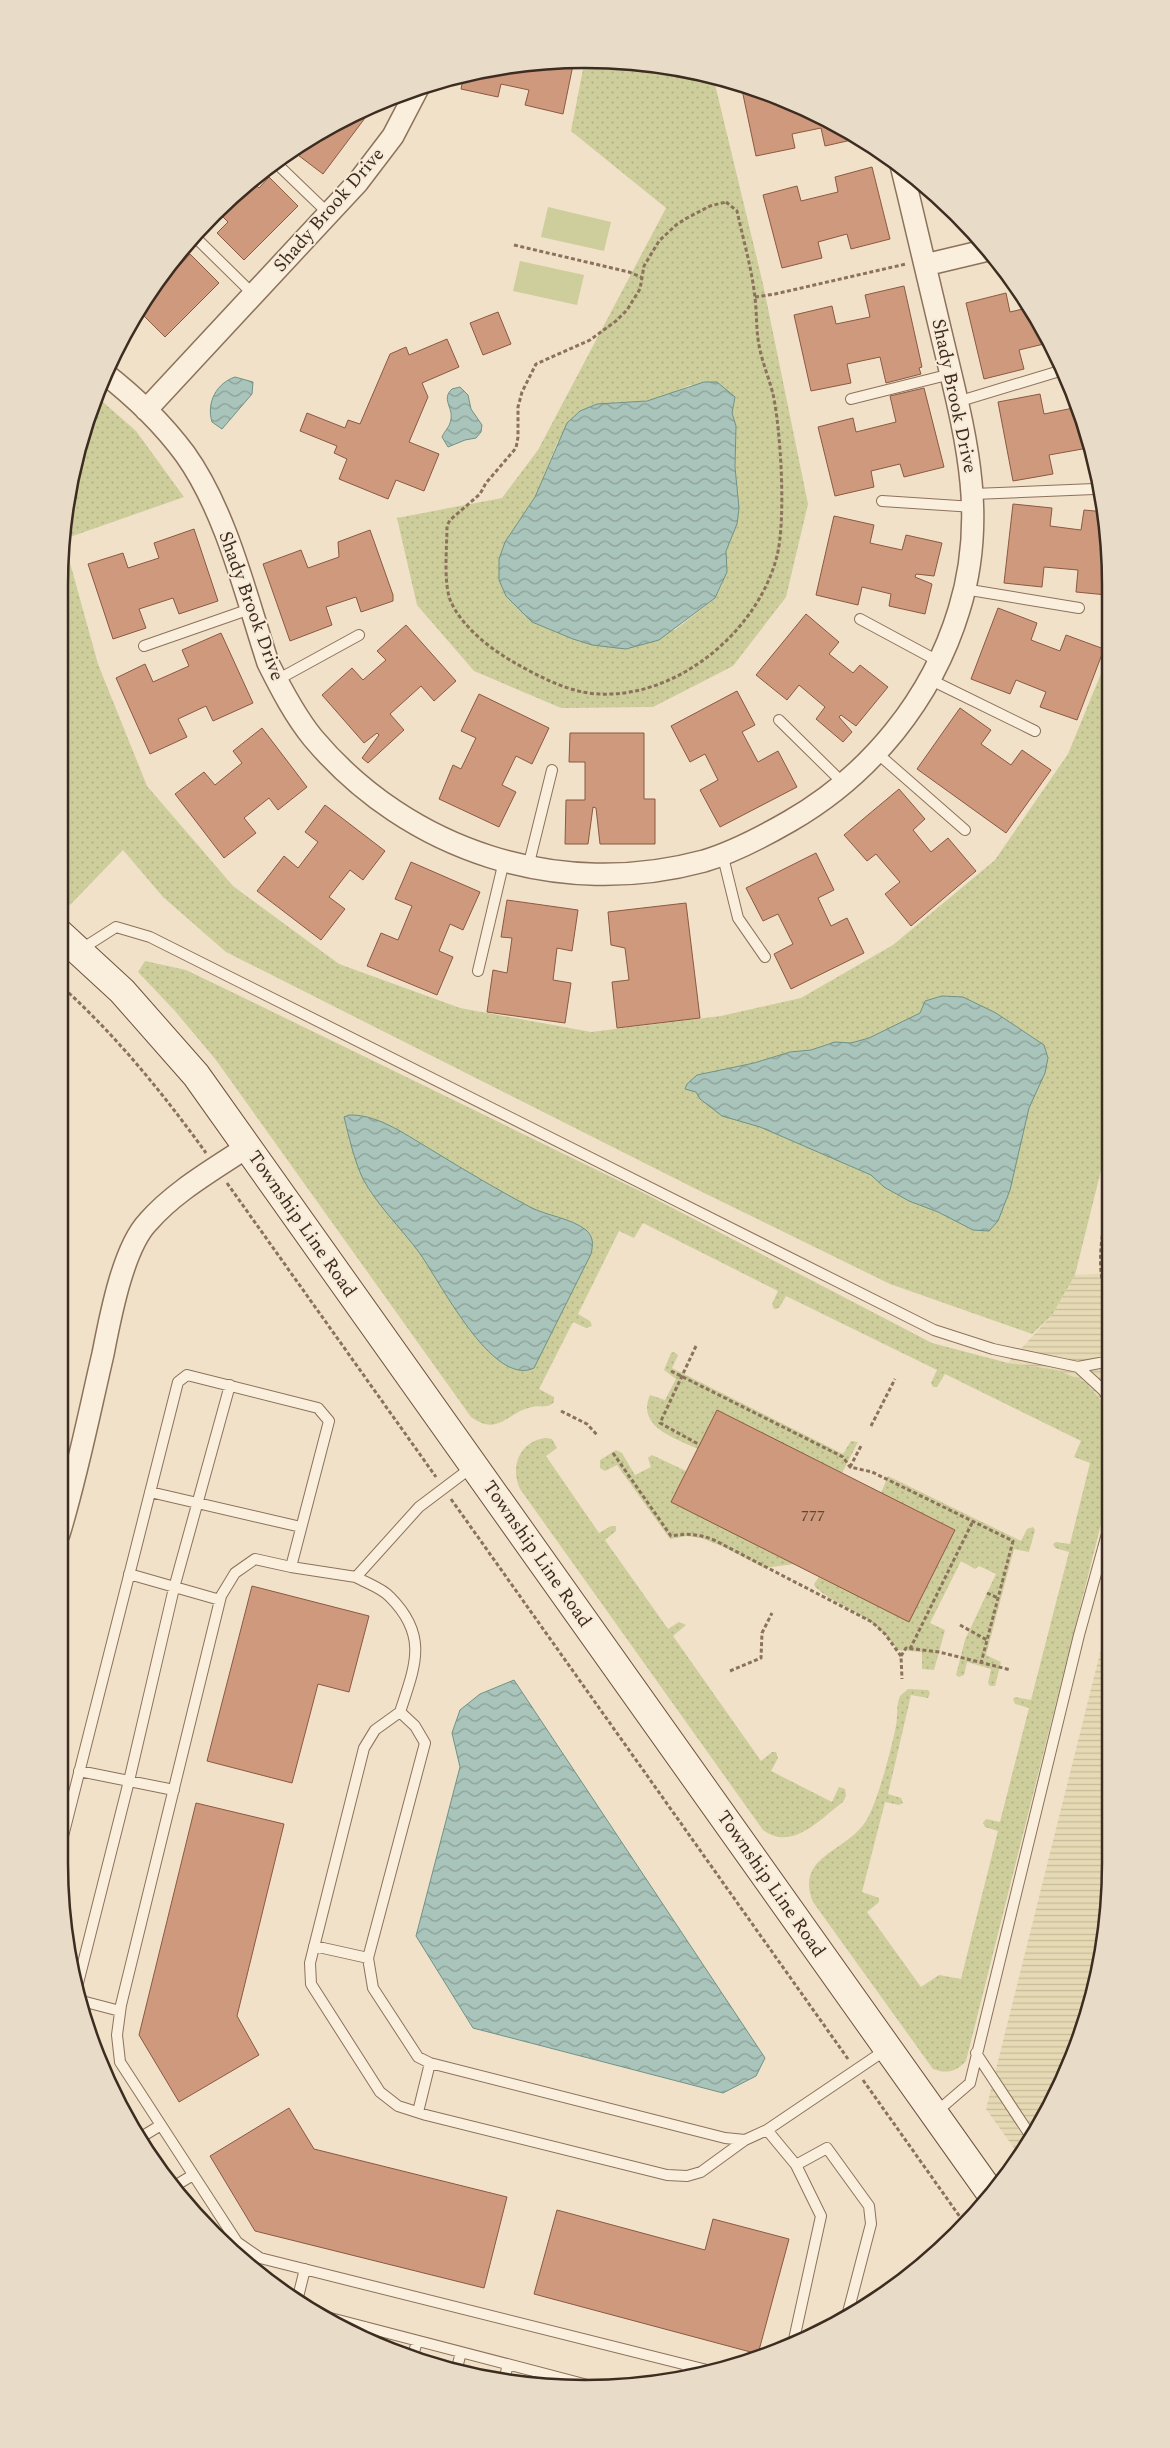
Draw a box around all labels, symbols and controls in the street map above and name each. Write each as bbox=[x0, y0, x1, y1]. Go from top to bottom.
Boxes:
street label: Shady Brook Drive bbox=[266, 141, 392, 279]
street label: Shady Brook Drive bbox=[923, 316, 985, 476]
street label: Shady Brook Drive bbox=[210, 527, 292, 685]
street label: Township Line Road bbox=[240, 1144, 364, 1304]
street label: Township Line Road bbox=[475, 1474, 599, 1634]
house number: 777 bbox=[801, 1504, 825, 1528]
street label: Township Line Road bbox=[709, 1804, 833, 1964]

